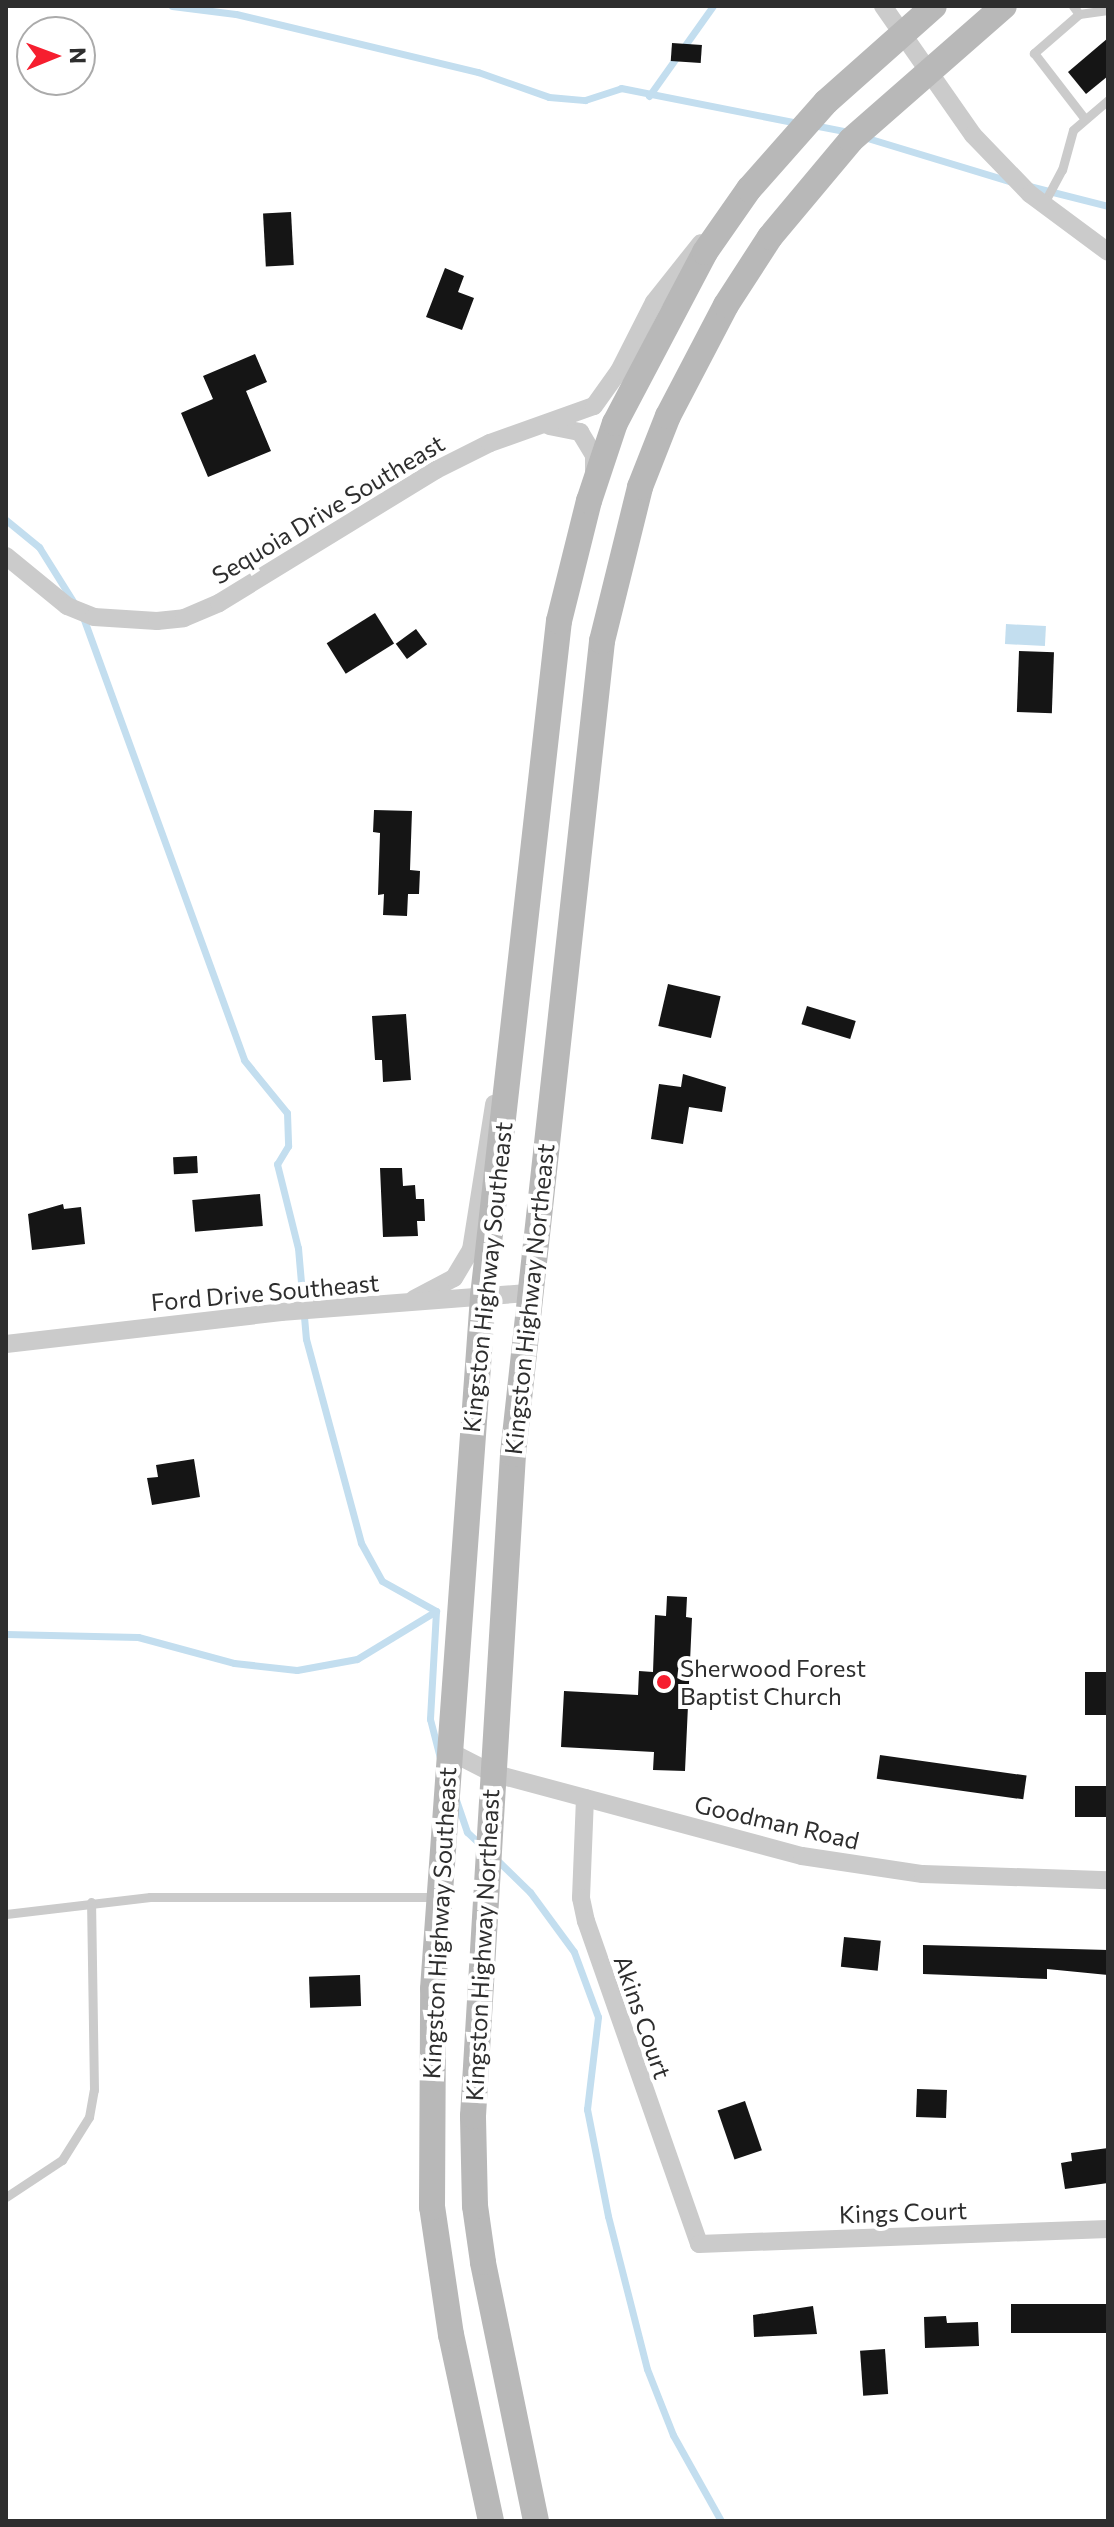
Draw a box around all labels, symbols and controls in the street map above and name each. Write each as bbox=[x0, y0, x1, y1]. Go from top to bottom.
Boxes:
north arrow bbox=[16, 16, 96, 96]
text: N bbox=[65, 47, 92, 64]
street label: Sequoia Drive Southeast bbox=[207, 428, 449, 590]
street label: Kingston Highway Southeast bbox=[456, 1120, 518, 1434]
street label: Kingston Highway Northeast bbox=[498, 1142, 560, 1456]
street label: Ford Drive Southeast bbox=[150, 1268, 380, 1316]
place label: Sherwood Forest Baptist Church bbox=[680, 1654, 866, 1710]
marker: Sherwood Forest Baptist Church bbox=[655, 1673, 673, 1691]
street label: Kingston Highway Southeast bbox=[416, 1766, 462, 2080]
street label: Kingston Highway Northeast bbox=[459, 1788, 505, 2102]
street label: Goodman Road bbox=[692, 1789, 862, 1855]
street label: Akins Court bbox=[608, 1952, 678, 2082]
street label: Kings Court bbox=[838, 2195, 968, 2229]

